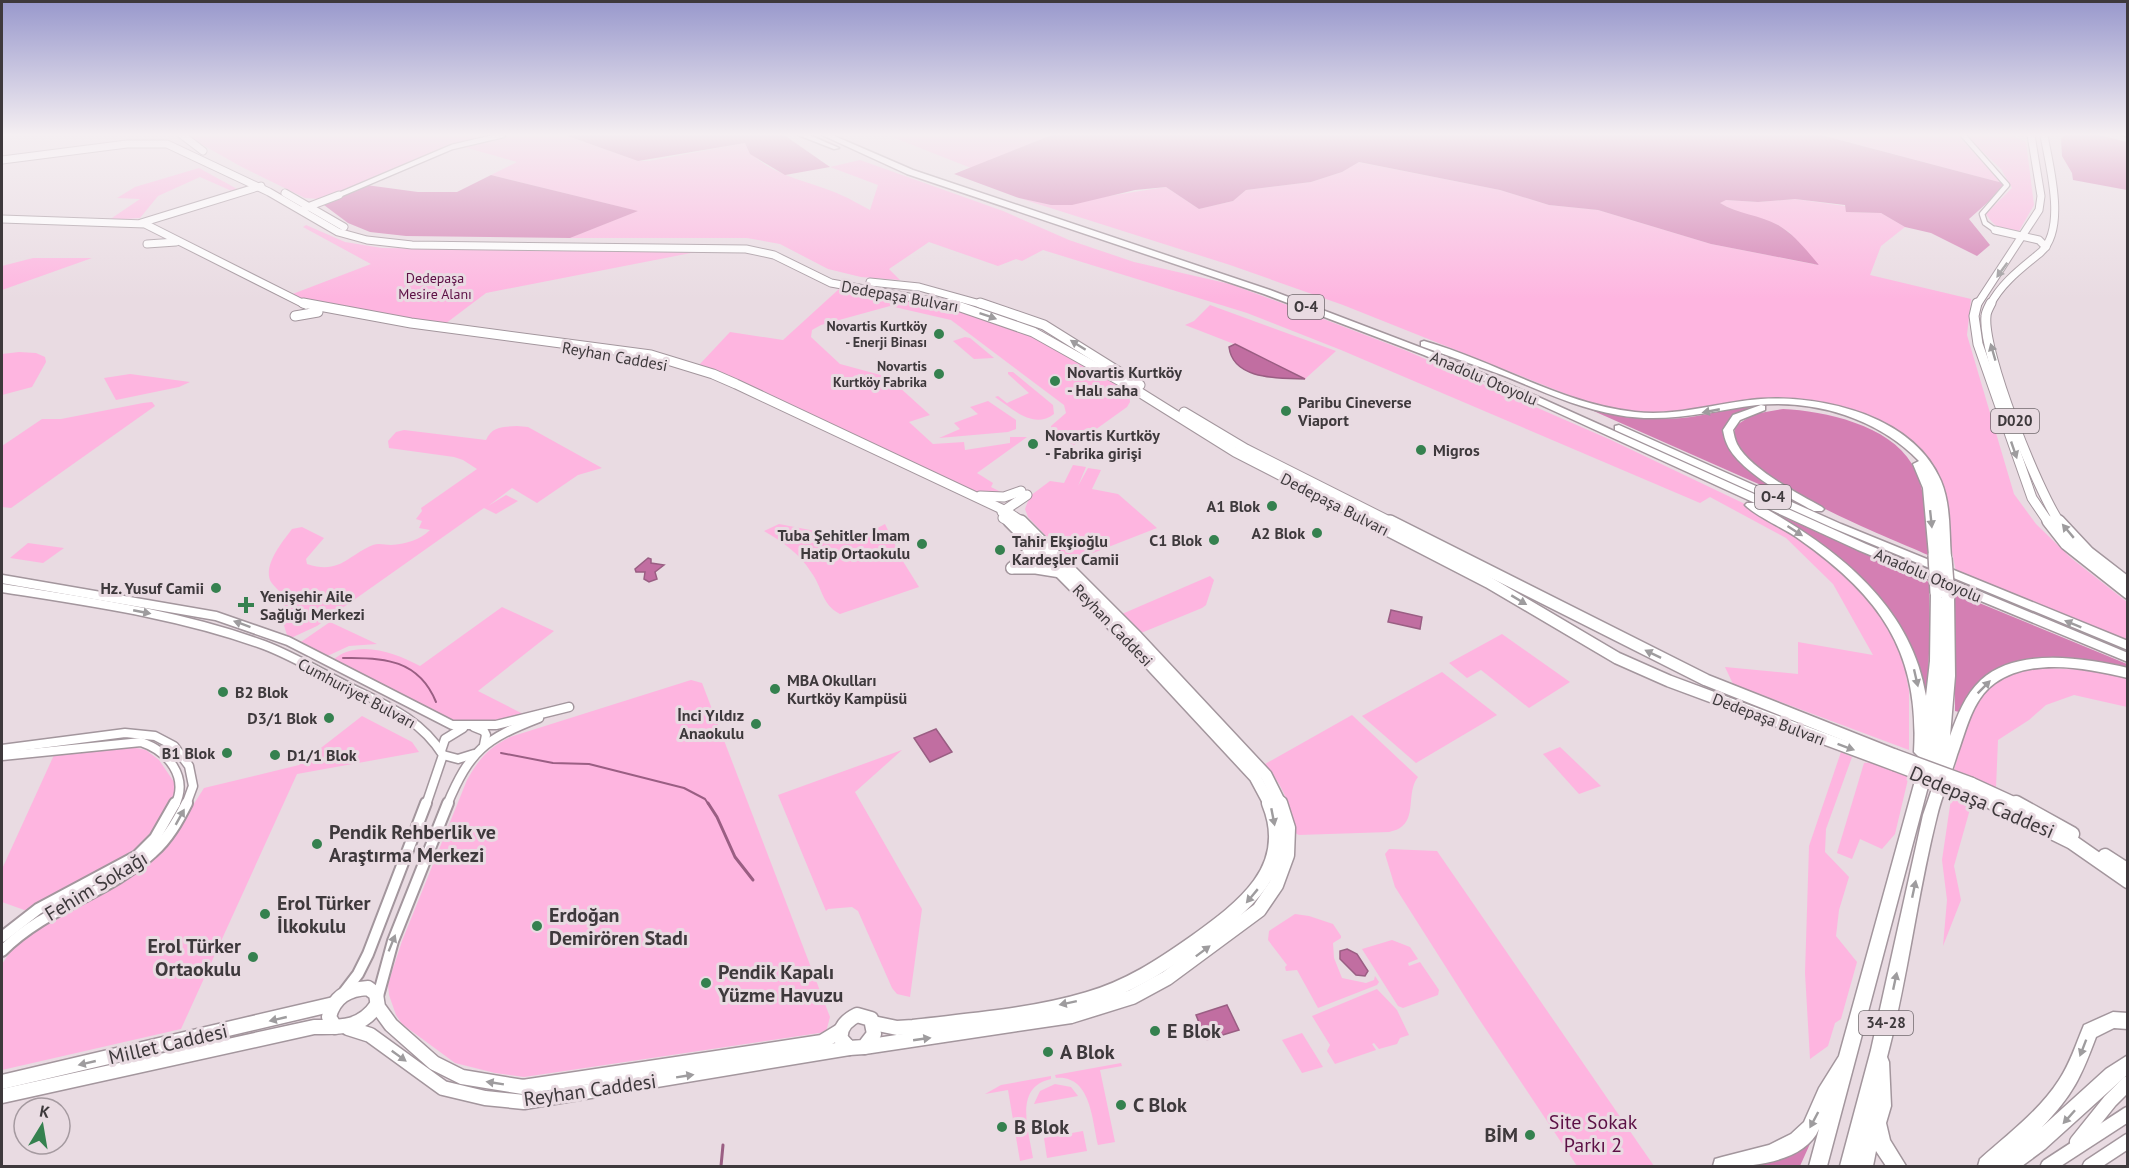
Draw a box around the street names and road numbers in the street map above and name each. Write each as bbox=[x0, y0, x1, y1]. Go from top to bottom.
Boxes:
street label: Dedepaşa Bulvarı bbox=[840, 276, 960, 316]
road number: O-4 bbox=[1288, 295, 1324, 319]
street label: Reyhan Caddesi bbox=[561, 337, 669, 375]
street label: Anadolu Otoyolu bbox=[1427, 346, 1541, 410]
road number: D020 bbox=[1991, 409, 2039, 433]
street label: Dedepaşa Bulvarı bbox=[1277, 468, 1393, 540]
road number: O-4 bbox=[1755, 485, 1791, 509]
street label: Anadolu Otoyolu bbox=[1871, 543, 1985, 607]
street label: Reyhan Caddesi bbox=[1069, 580, 1157, 670]
street label: Cumhuriyet Bulvarı bbox=[295, 653, 419, 733]
street label: Dedepaşa Bulvarı bbox=[1710, 688, 1828, 750]
street label: Dedepaşa Caddesi bbox=[1906, 760, 2058, 844]
street label: Fehim Sokağı bbox=[40, 845, 152, 927]
road number: 34-28 bbox=[1859, 1011, 1913, 1035]
street label: Millet Caddesi bbox=[106, 1018, 230, 1070]
street label: Reyhan Caddesi bbox=[522, 1068, 658, 1112]

